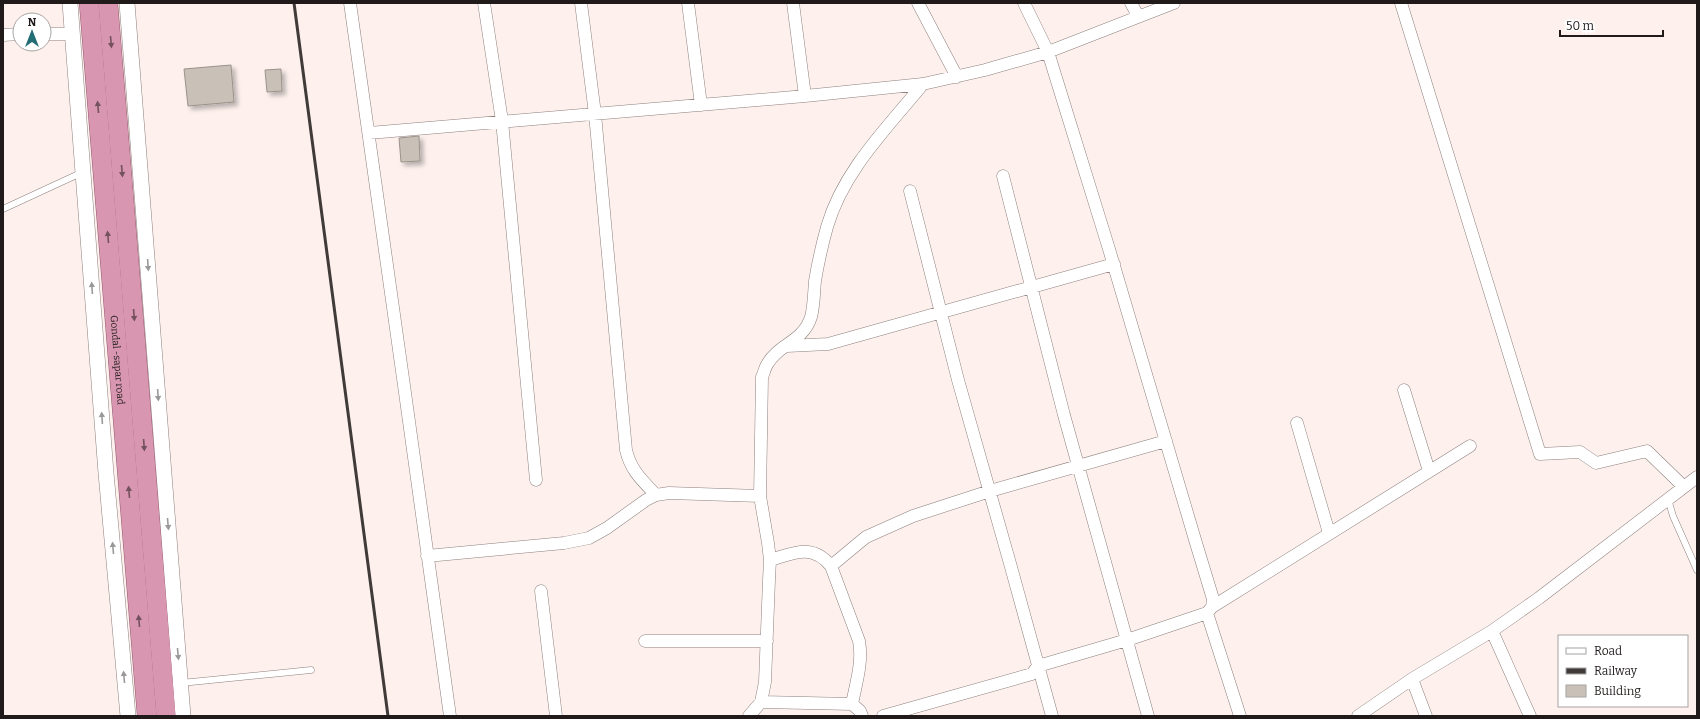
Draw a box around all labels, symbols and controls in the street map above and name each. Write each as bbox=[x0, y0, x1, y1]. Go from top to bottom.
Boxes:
north arrow bbox=[12, 12, 52, 52]
scale bar bbox=[1560, 12, 1663, 38]
text: N bbox=[28, 16, 37, 29]
text: 50 m bbox=[1566, 19, 1595, 33]
one-way arrow bbox=[108, 36, 115, 48]
one-way arrow bbox=[94, 101, 101, 113]
one-way arrow bbox=[119, 165, 126, 177]
one-way arrow bbox=[105, 231, 112, 243]
one-way arrow bbox=[144, 259, 151, 271]
one-way arrow bbox=[89, 282, 96, 295]
one-way arrow bbox=[131, 309, 138, 321]
street label: Gondal -sapar road bbox=[107, 315, 127, 405]
one-way arrow bbox=[154, 389, 161, 401]
one-way arrow bbox=[98, 412, 105, 424]
one-way arrow bbox=[141, 438, 148, 451]
one-way arrow bbox=[125, 486, 132, 498]
one-way arrow bbox=[165, 518, 171, 530]
one-way arrow bbox=[109, 542, 116, 554]
one-way arrow bbox=[136, 615, 142, 627]
legend bbox=[1558, 635, 1688, 707]
text: Road bbox=[1594, 644, 1622, 658]
one-way arrow bbox=[175, 648, 182, 660]
text: Railway bbox=[1594, 664, 1638, 678]
one-way arrow bbox=[121, 671, 128, 683]
text: Building bbox=[1594, 684, 1641, 698]

